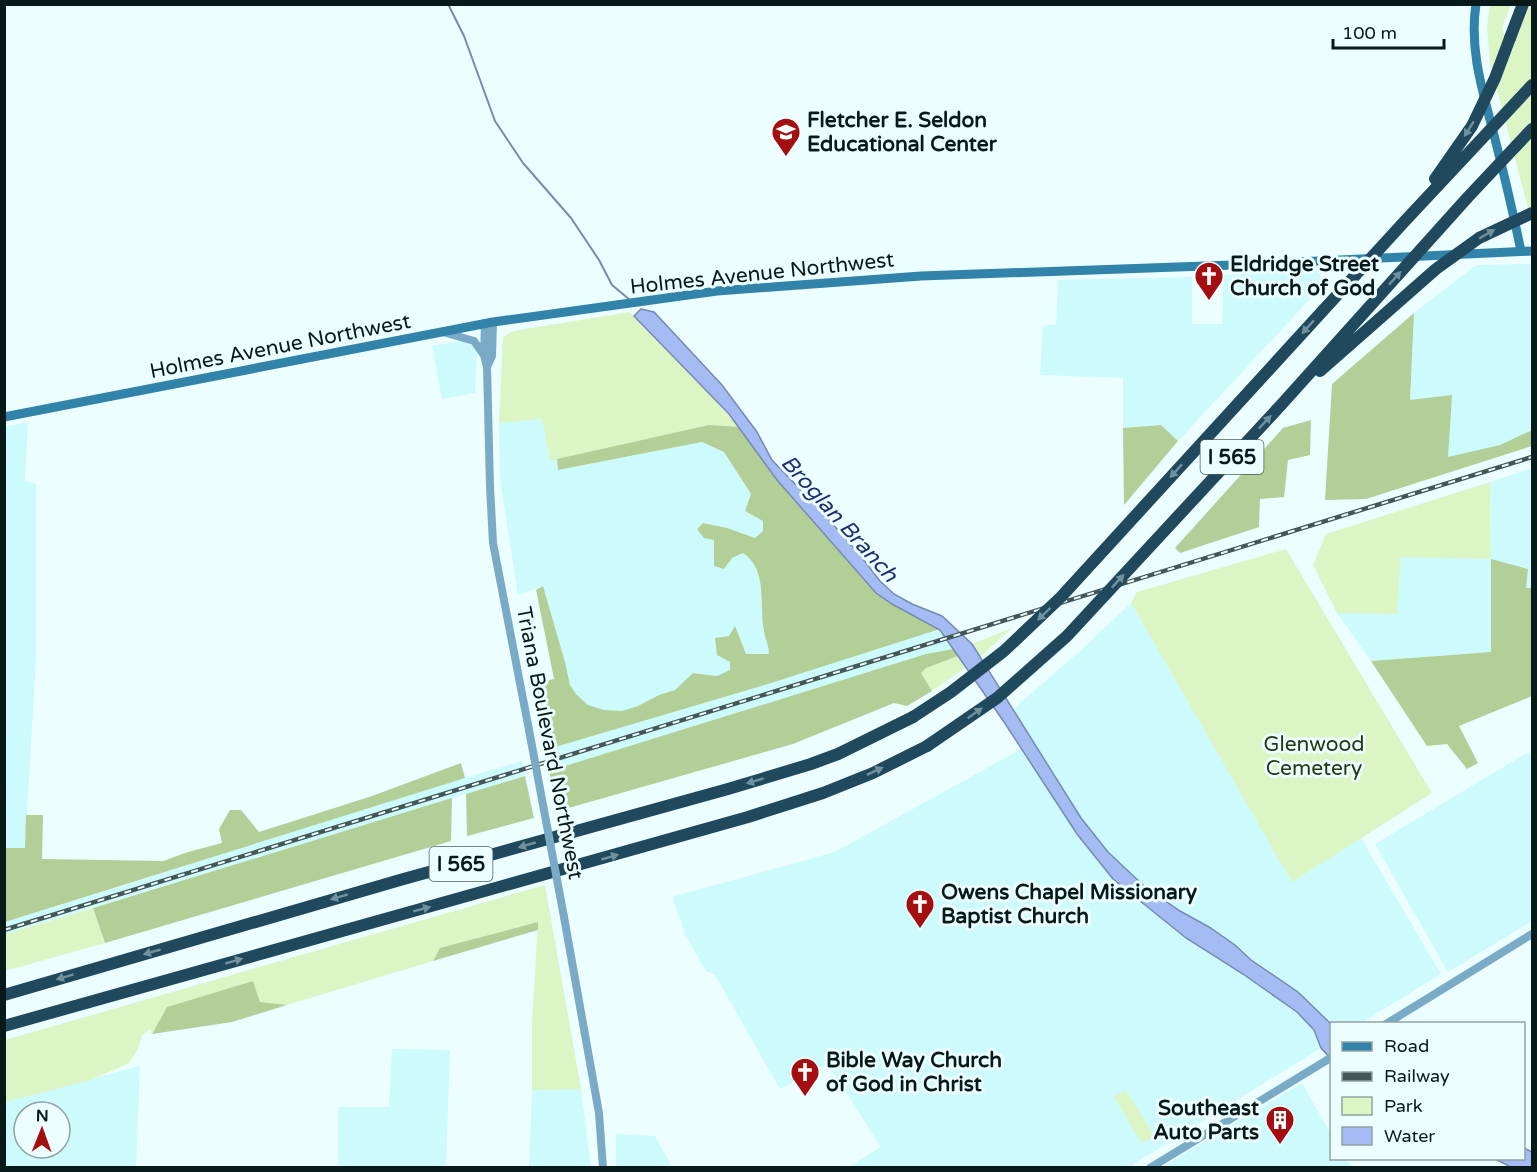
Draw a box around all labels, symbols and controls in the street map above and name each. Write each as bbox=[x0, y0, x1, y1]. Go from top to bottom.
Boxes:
scale bar bbox=[1333, 12, 1444, 50]
text: 100 m bbox=[1342, 22, 1397, 44]
place label: Fletcher E. Seldon Educational Center bbox=[807, 108, 998, 157]
school or university icon: Fletcher E. Seldon Educational Center bbox=[770, 116, 802, 158]
one-way arrow bbox=[1463, 121, 1474, 137]
one-way arrow bbox=[1479, 229, 1496, 239]
street label: Holmes Avenue Northwest bbox=[629, 247, 895, 300]
place label: Eldridge Street Church of God bbox=[1230, 252, 1379, 301]
church icon: Eldridge Street Church of God bbox=[1193, 260, 1225, 302]
one-way arrow bbox=[1388, 271, 1401, 286]
street label: Holmes Avenue Northwest bbox=[148, 309, 413, 384]
one-way arrow bbox=[1302, 319, 1315, 334]
one-way arrow bbox=[1258, 415, 1272, 430]
road number: I 565 bbox=[1200, 440, 1264, 474]
water label: Broglan Branch bbox=[775, 450, 903, 588]
one-way arrow bbox=[1170, 464, 1184, 478]
one-way arrow bbox=[1111, 574, 1124, 589]
street label: Triana Boulevard Northwest bbox=[511, 605, 588, 882]
one-way arrow bbox=[1037, 606, 1051, 620]
one-way arrow bbox=[967, 707, 983, 719]
park label: Glenwood Cemetery bbox=[1264, 732, 1364, 781]
one-way arrow bbox=[867, 767, 884, 776]
one-way arrow bbox=[746, 777, 764, 786]
one-way arrow bbox=[518, 841, 536, 851]
road number: I 565 bbox=[430, 847, 492, 881]
one-way arrow bbox=[601, 852, 619, 861]
place label: Owens Chapel Missionary Baptist Church bbox=[941, 880, 1198, 929]
church icon: Owens Chapel Missionary Baptist Church bbox=[904, 888, 936, 930]
one-way arrow bbox=[330, 893, 348, 902]
one-way arrow bbox=[413, 904, 431, 913]
one-way arrow bbox=[143, 948, 161, 957]
one-way arrow bbox=[225, 956, 243, 966]
one-way arrow bbox=[56, 973, 74, 982]
legend bbox=[1330, 1022, 1525, 1160]
text: Road bbox=[1384, 1035, 1429, 1057]
place label: Bible Way Church of God in Christ bbox=[826, 1048, 1002, 1097]
church icon: Bible Way Church of God in Christ bbox=[789, 1056, 821, 1098]
text: Railway bbox=[1384, 1065, 1450, 1087]
text: Park bbox=[1384, 1095, 1423, 1117]
place label: Southeast Auto Parts bbox=[1153, 1096, 1259, 1145]
north arrow bbox=[12, 1100, 72, 1160]
building icon: Southeast Auto Parts bbox=[1264, 1104, 1296, 1146]
text: N bbox=[36, 1106, 49, 1126]
text: Water bbox=[1384, 1125, 1435, 1147]

